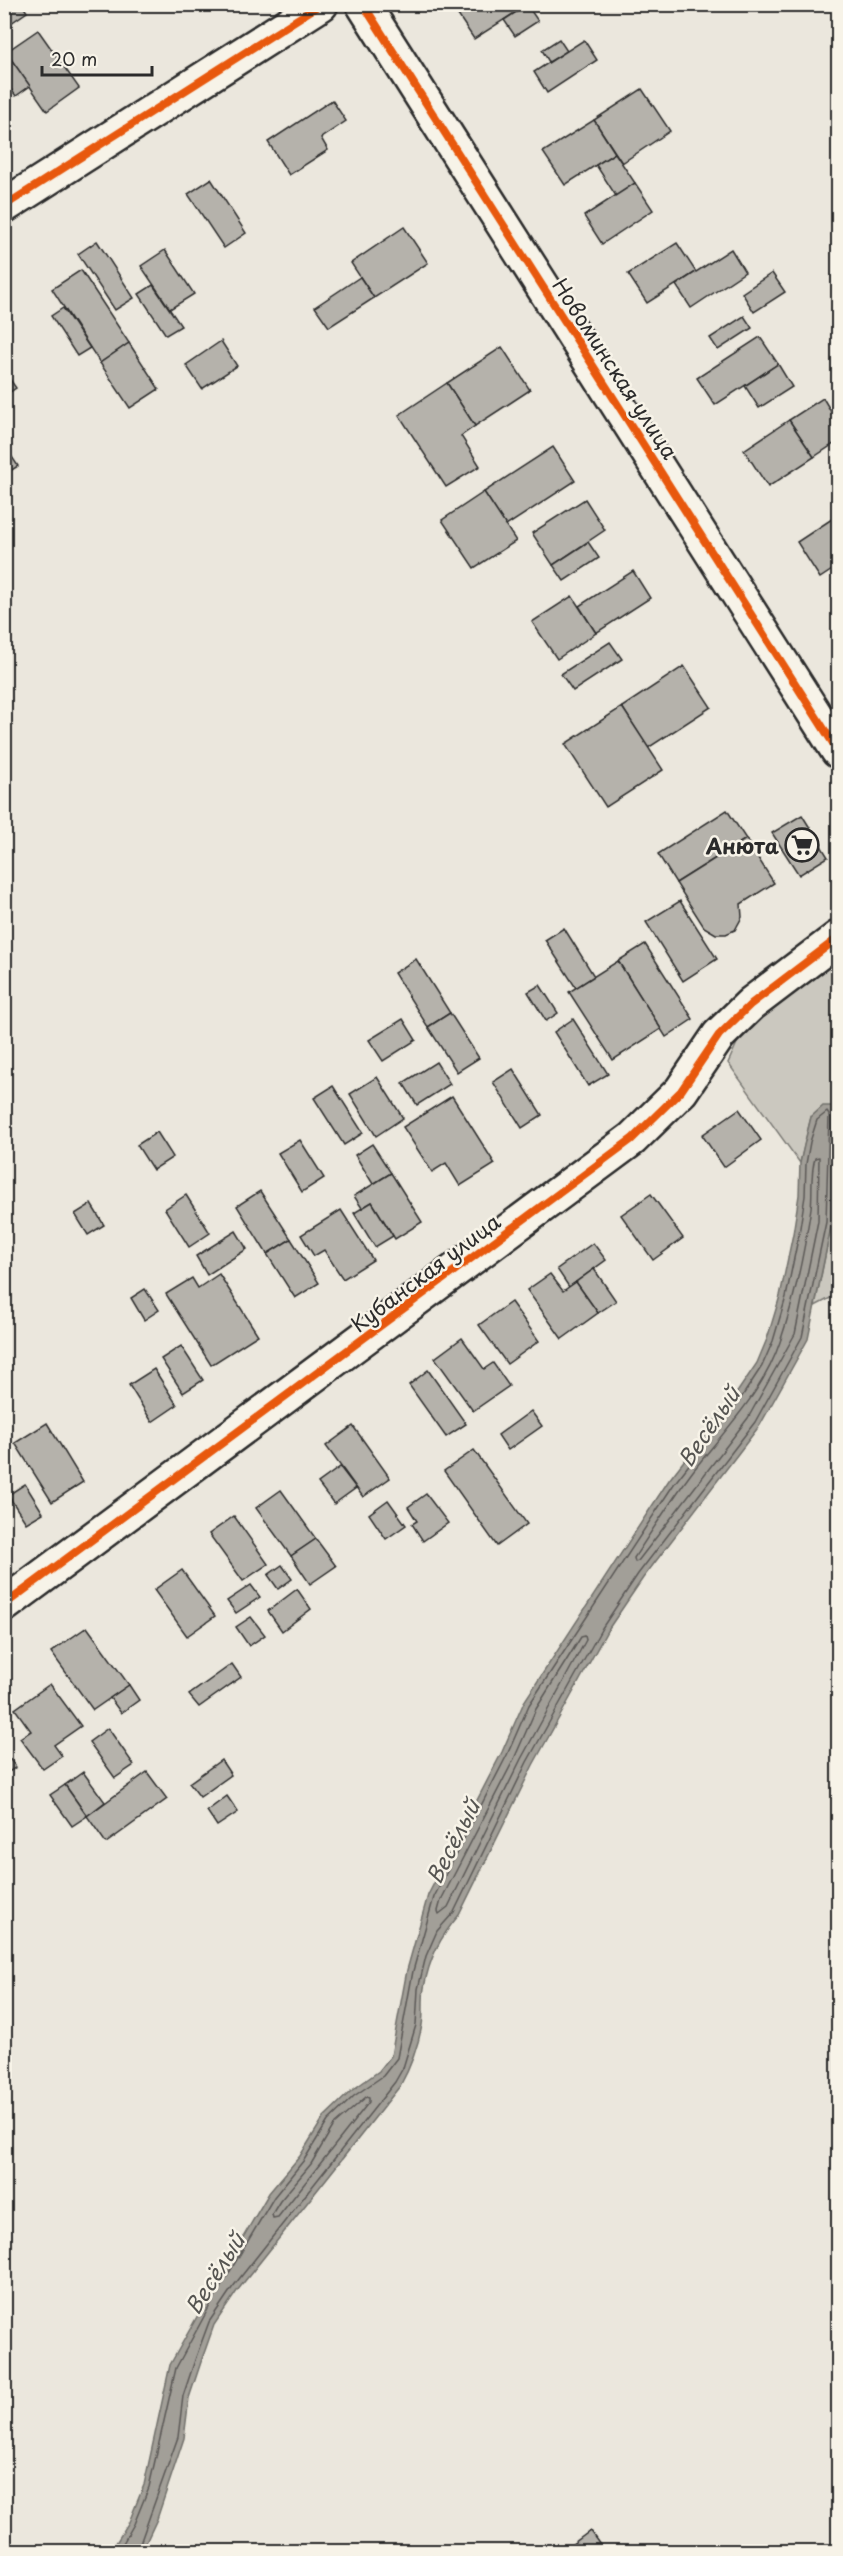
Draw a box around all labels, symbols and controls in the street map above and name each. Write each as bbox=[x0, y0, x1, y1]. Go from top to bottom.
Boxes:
scale bar bbox=[42, 39, 152, 77]
text: 20 m bbox=[51, 45, 97, 72]
street label: Новоминская улица bbox=[545, 271, 687, 465]
supermarket icon: Анюта bbox=[784, 827, 820, 863]
place label: Анюта bbox=[705, 829, 780, 861]
street label: Кубанская улица bbox=[343, 1205, 507, 1339]
water label: Весёлый bbox=[669, 1378, 748, 1473]
water label: Весёлый bbox=[417, 1791, 488, 1889]
water label: Весёлый bbox=[176, 2224, 253, 2320]

